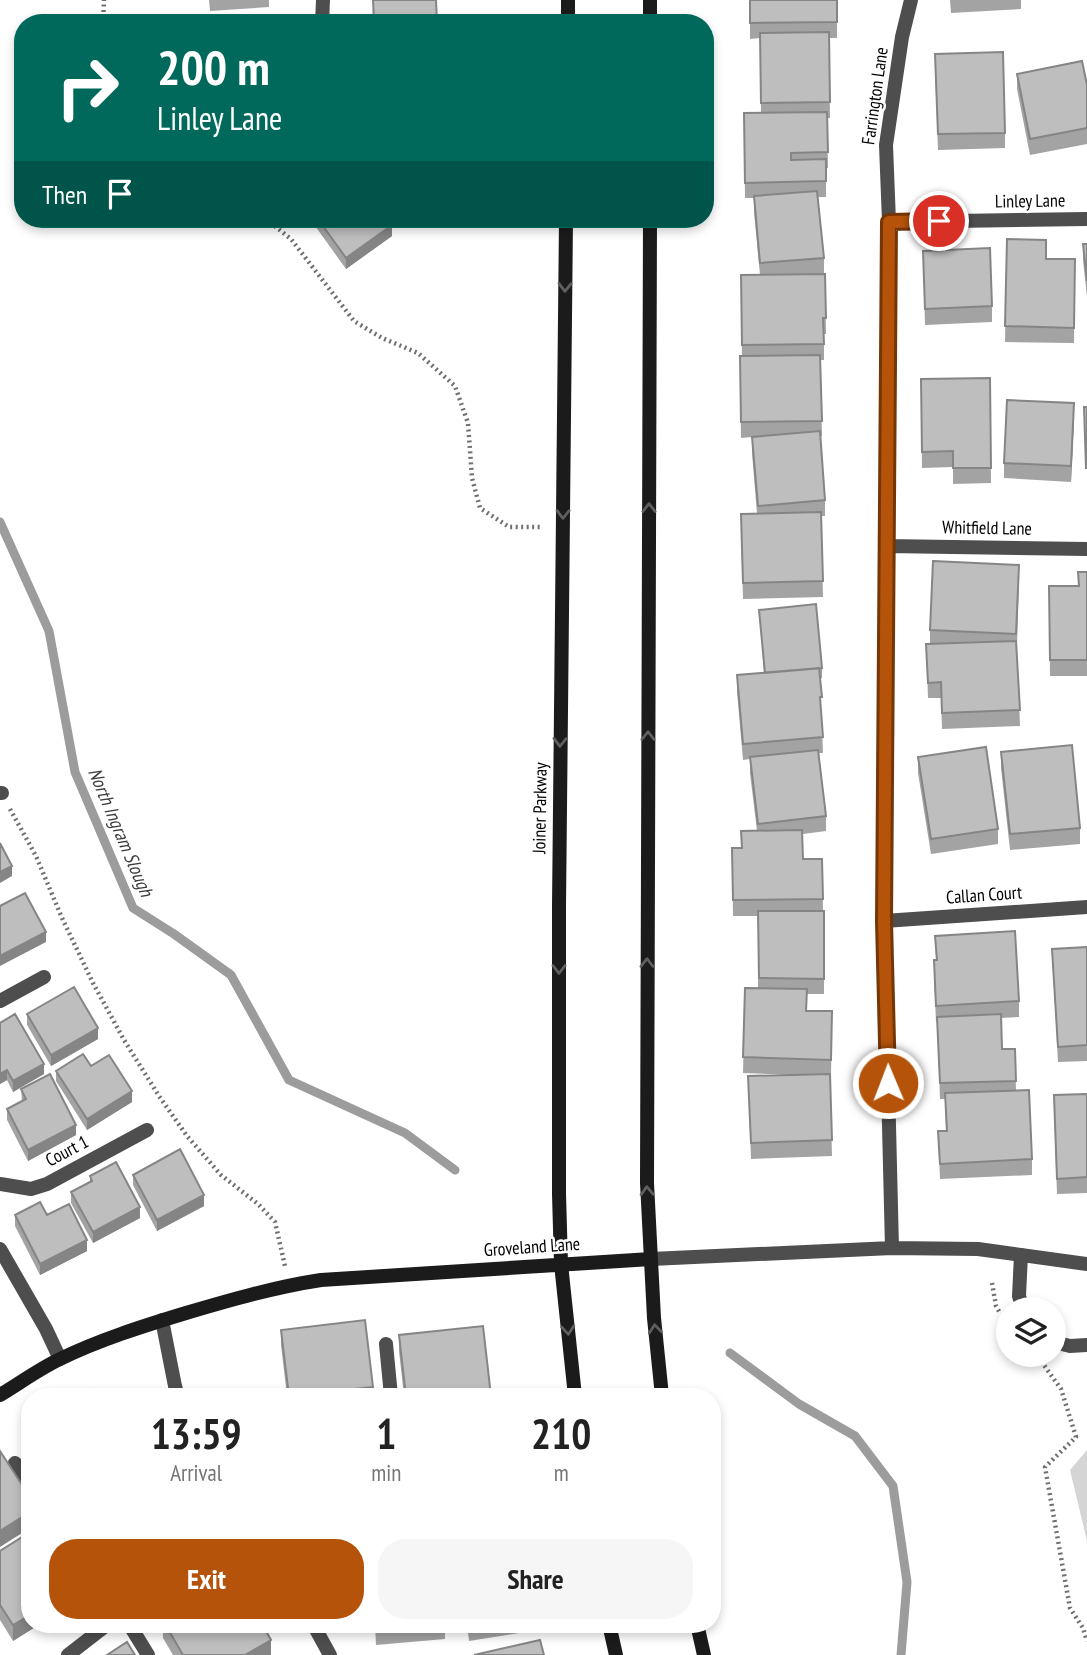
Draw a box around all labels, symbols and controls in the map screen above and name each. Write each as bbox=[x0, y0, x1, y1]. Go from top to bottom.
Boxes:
text: 200 m bbox=[157, 35, 270, 99]
icon: right bbox=[42, 42, 133, 133]
street label: Farrington Lane bbox=[856, 46, 893, 146]
text: Linley Lane bbox=[157, 97, 282, 139]
icon: arrive bbox=[101, 175, 139, 213]
text: Then bbox=[42, 178, 87, 211]
street label: Linley Lane bbox=[995, 188, 1065, 213]
pin bbox=[909, 191, 969, 251]
icon: arrive bbox=[920, 202, 958, 240]
one-way arrow bbox=[557, 282, 573, 293]
one-way arrow bbox=[641, 502, 656, 513]
one-way arrow bbox=[555, 510, 571, 520]
street label: Whitfield Lane bbox=[942, 515, 1032, 540]
one-way arrow bbox=[640, 730, 656, 740]
one-way arrow bbox=[553, 737, 568, 748]
street label: Joiner Parkway bbox=[527, 762, 552, 855]
water label: North Ingram Slough bbox=[83, 764, 160, 901]
street label: Callan Court bbox=[945, 880, 1023, 909]
one-way arrow bbox=[639, 957, 655, 968]
one-way arrow bbox=[551, 965, 567, 975]
position arrow bbox=[851, 1046, 925, 1120]
street label: Court 1 bbox=[41, 1130, 92, 1171]
one-way arrow bbox=[640, 1185, 655, 1196]
street label: Groveland Lane bbox=[483, 1232, 581, 1261]
map controls bbox=[996, 1297, 1066, 1367]
button: layers bbox=[996, 1297, 1066, 1367]
one-way arrow bbox=[648, 1323, 663, 1334]
one-way arrow bbox=[560, 1325, 575, 1336]
text: 13:59 bbox=[151, 1406, 242, 1461]
text: 1 bbox=[376, 1406, 396, 1461]
text: 210 bbox=[531, 1406, 591, 1461]
text: Arrival bbox=[170, 1458, 222, 1487]
text: min bbox=[371, 1458, 401, 1487]
text: m bbox=[554, 1458, 569, 1487]
button: Exit bbox=[49, 1539, 364, 1619]
button: Share bbox=[378, 1539, 693, 1619]

